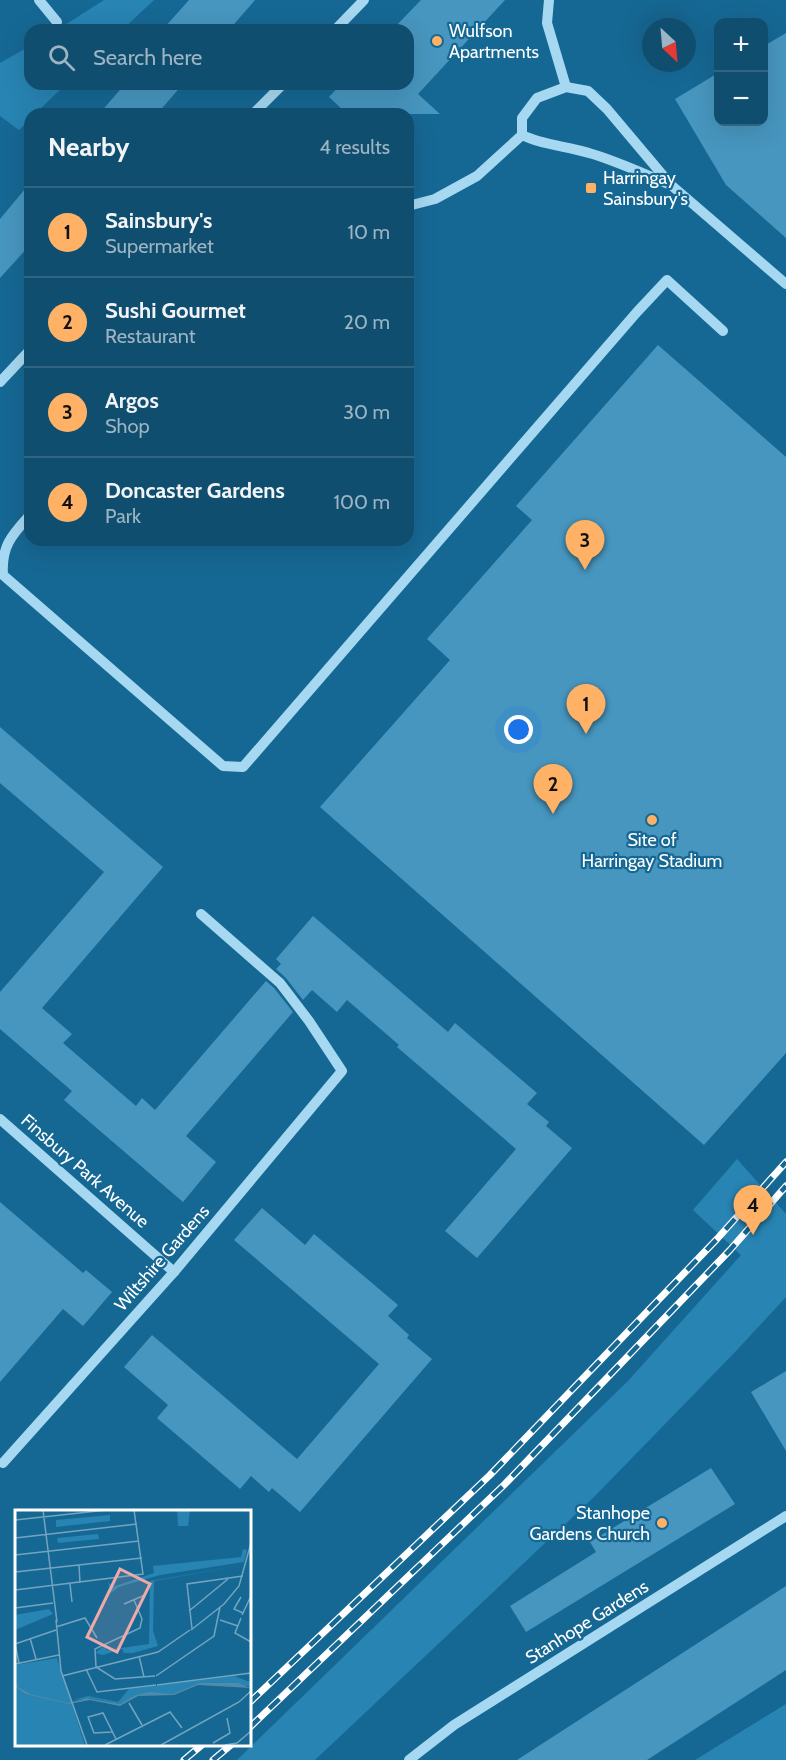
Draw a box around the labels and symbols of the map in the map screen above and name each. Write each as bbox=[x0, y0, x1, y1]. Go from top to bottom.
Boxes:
north arrow bbox=[642, 18, 696, 72]
place label: Wulfson Apartments bbox=[449, 20, 539, 63]
marker: Wulfson Apartments bbox=[430, 34, 444, 48]
place label: Harringay Sainsbury's bbox=[603, 167, 688, 210]
marker: Harringay Sainsbury's bbox=[584, 181, 598, 195]
pin: 3 bbox=[566, 520, 604, 570]
pin: 1 bbox=[566, 684, 606, 734]
your location bbox=[504, 715, 533, 744]
pin: 2 bbox=[534, 764, 572, 814]
marker: Site of Harringay Stadium bbox=[645, 813, 659, 827]
place label: Site of Harringay Stadium bbox=[582, 829, 722, 872]
street label: Finsbury Park Avenue bbox=[16, 1109, 154, 1233]
pin: 4 bbox=[734, 1186, 772, 1235]
street label: Wiltshire Gardens bbox=[110, 1200, 214, 1316]
place label: Stanhope Gardens Church bbox=[529, 1502, 650, 1545]
inset map bbox=[15, 1510, 250, 1745]
marker: Stanhope Gardens Church bbox=[655, 1516, 669, 1530]
street label: Stanhope Gardens bbox=[521, 1575, 653, 1669]

